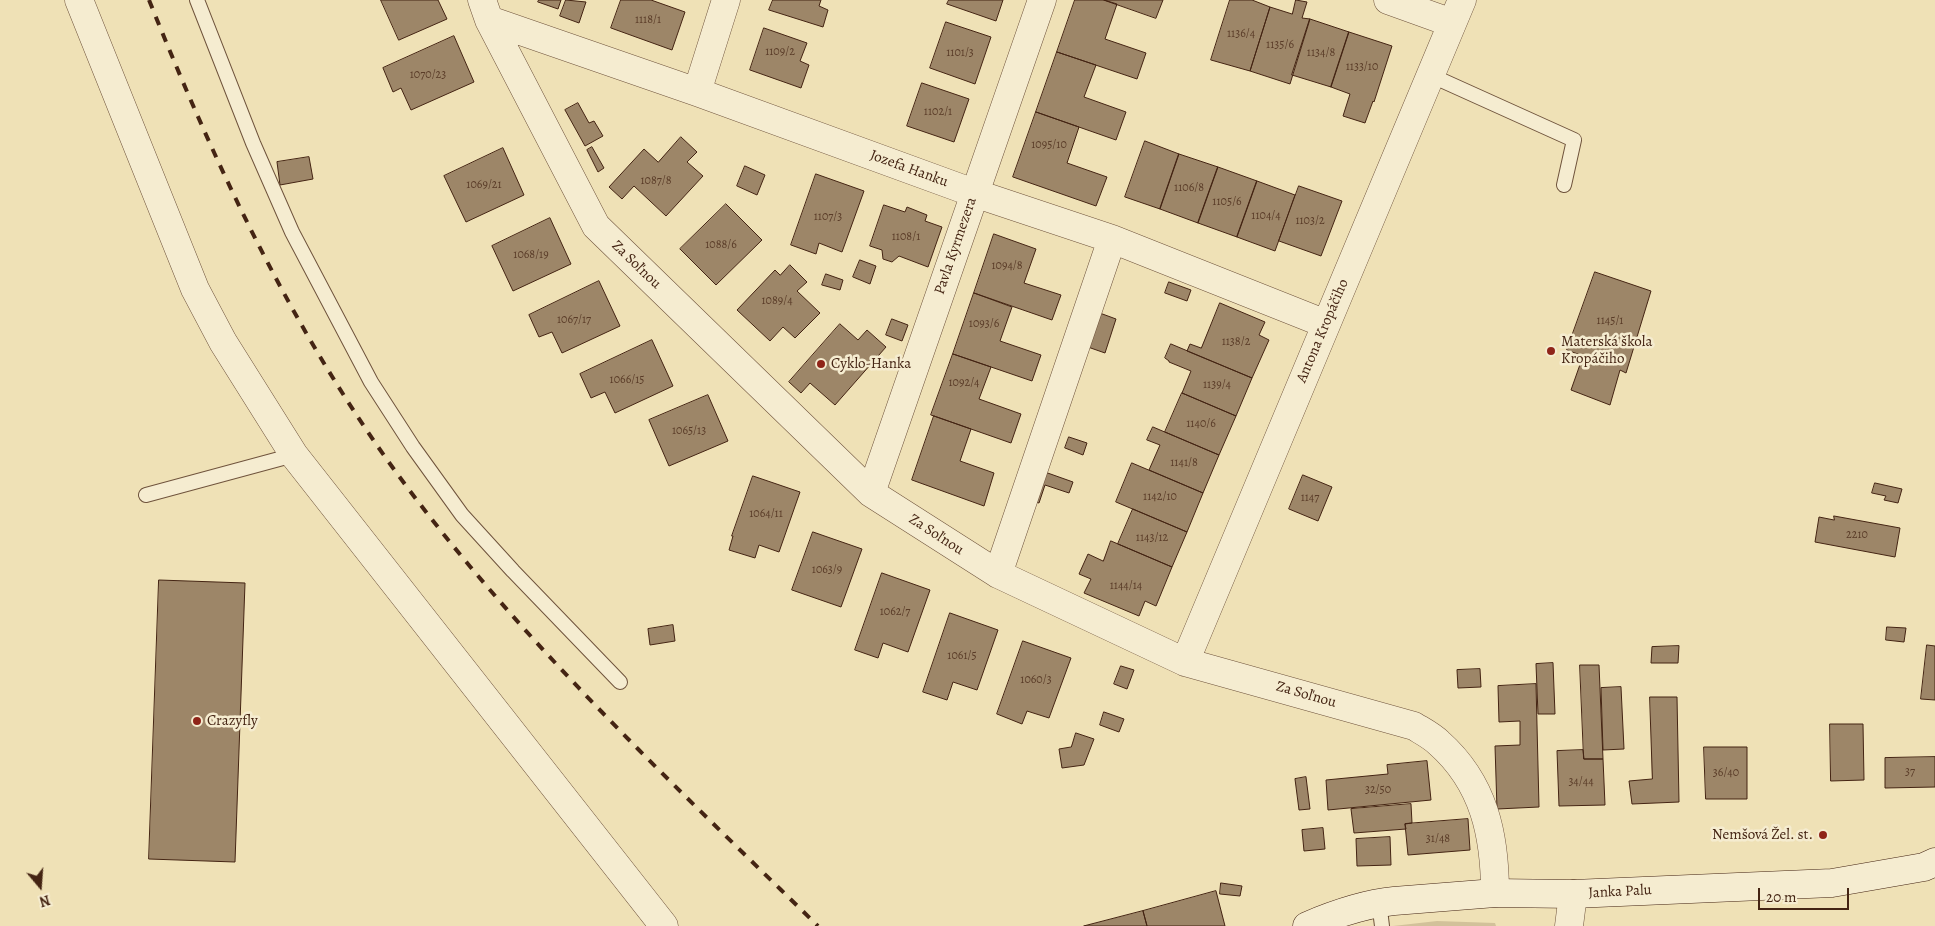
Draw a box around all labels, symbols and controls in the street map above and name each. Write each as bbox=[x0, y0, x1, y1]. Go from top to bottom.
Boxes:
house number: 1118/1 bbox=[635, 13, 661, 27]
house number: 1136/4 bbox=[1227, 27, 1255, 41]
house number: 1135/6 bbox=[1266, 38, 1294, 52]
house number: 1109/2 bbox=[765, 45, 795, 59]
house number: 1101/3 bbox=[946, 46, 974, 60]
house number: 1134/8 bbox=[1307, 46, 1335, 60]
house number: 1133/10 bbox=[1346, 60, 1378, 74]
house number: 1070/23 bbox=[410, 68, 446, 82]
house number: 1102/1 bbox=[924, 105, 952, 119]
house number: 1095/10 bbox=[1031, 138, 1067, 152]
street label: Jozefa Hanku bbox=[867, 147, 951, 191]
house number: 1087/8 bbox=[640, 174, 672, 188]
house number: 1069/21 bbox=[466, 178, 502, 192]
house number: 1106/8 bbox=[1174, 181, 1204, 195]
street label: Pavla Kyrmezera bbox=[931, 195, 981, 297]
house number: 1105/6 bbox=[1212, 195, 1242, 209]
house number: 1104/4 bbox=[1251, 209, 1281, 223]
house number: 1107/3 bbox=[814, 210, 842, 224]
house number: 1103/2 bbox=[1295, 214, 1325, 228]
house number: 1108/1 bbox=[892, 230, 920, 244]
street label: Za Soľnou bbox=[607, 237, 665, 293]
house number: 1088/6 bbox=[705, 238, 737, 252]
house number: 1068/19 bbox=[513, 248, 549, 262]
house number: 1094/8 bbox=[991, 259, 1023, 273]
street label: Antona Kropáčiho bbox=[1293, 277, 1353, 385]
house number: 1089/4 bbox=[761, 294, 793, 308]
house number: 1067/17 bbox=[557, 313, 591, 327]
house number: 1145/1 bbox=[1597, 314, 1623, 328]
house number: 1093/6 bbox=[969, 317, 999, 331]
place label: Materská škola Kropáčiho bbox=[1561, 333, 1652, 368]
house number: 1138/2 bbox=[1222, 335, 1250, 349]
marker: Materská škola Kropáčiho bbox=[1545, 345, 1557, 357]
place label: Cyklo-Hanka bbox=[831, 355, 911, 373]
marker: Cyklo-Hanka bbox=[815, 358, 827, 370]
house number: 1066/15 bbox=[610, 373, 644, 387]
house number: 1092/4 bbox=[948, 376, 980, 390]
house number: 1139/4 bbox=[1203, 378, 1231, 392]
house number: 1140/6 bbox=[1186, 417, 1216, 431]
house number: 1065/13 bbox=[672, 424, 706, 438]
house number: 1141/8 bbox=[1170, 456, 1198, 470]
house number: 1142/10 bbox=[1143, 490, 1177, 504]
house number: 1147 bbox=[1301, 491, 1319, 505]
house number: 1064/11 bbox=[749, 507, 783, 521]
street label: Za Soľnou bbox=[905, 511, 967, 559]
house number: 2210 bbox=[1846, 528, 1868, 542]
house number: 1143/12 bbox=[1136, 531, 1168, 545]
house number: 1063/9 bbox=[812, 563, 842, 577]
house number: 1144/14 bbox=[1110, 579, 1142, 593]
house number: 1062/7 bbox=[880, 605, 910, 619]
house number: 1061/5 bbox=[947, 649, 977, 663]
house number: 1060/3 bbox=[1020, 673, 1052, 687]
street label: Za Soľnou bbox=[1274, 678, 1338, 712]
place label: Crazyfly bbox=[207, 712, 258, 730]
marker: Crazyfly bbox=[191, 715, 203, 727]
house number: 37 bbox=[1905, 765, 1915, 779]
house number: 36/40 bbox=[1713, 766, 1739, 780]
house number: 34/44 bbox=[1568, 775, 1594, 789]
house number: 32/50 bbox=[1365, 783, 1391, 797]
place label: Nemšová Žel. st. bbox=[1712, 826, 1813, 844]
marker: Nemšová Žel. st. bbox=[1817, 829, 1829, 841]
house number: 31/48 bbox=[1426, 832, 1450, 846]
north arrow bbox=[15, 861, 65, 911]
scale bar bbox=[1760, 878, 1851, 910]
street label: Janka Palu bbox=[1588, 881, 1652, 903]
text: 20 m bbox=[1766, 887, 1797, 907]
text: N bbox=[37, 890, 53, 911]

